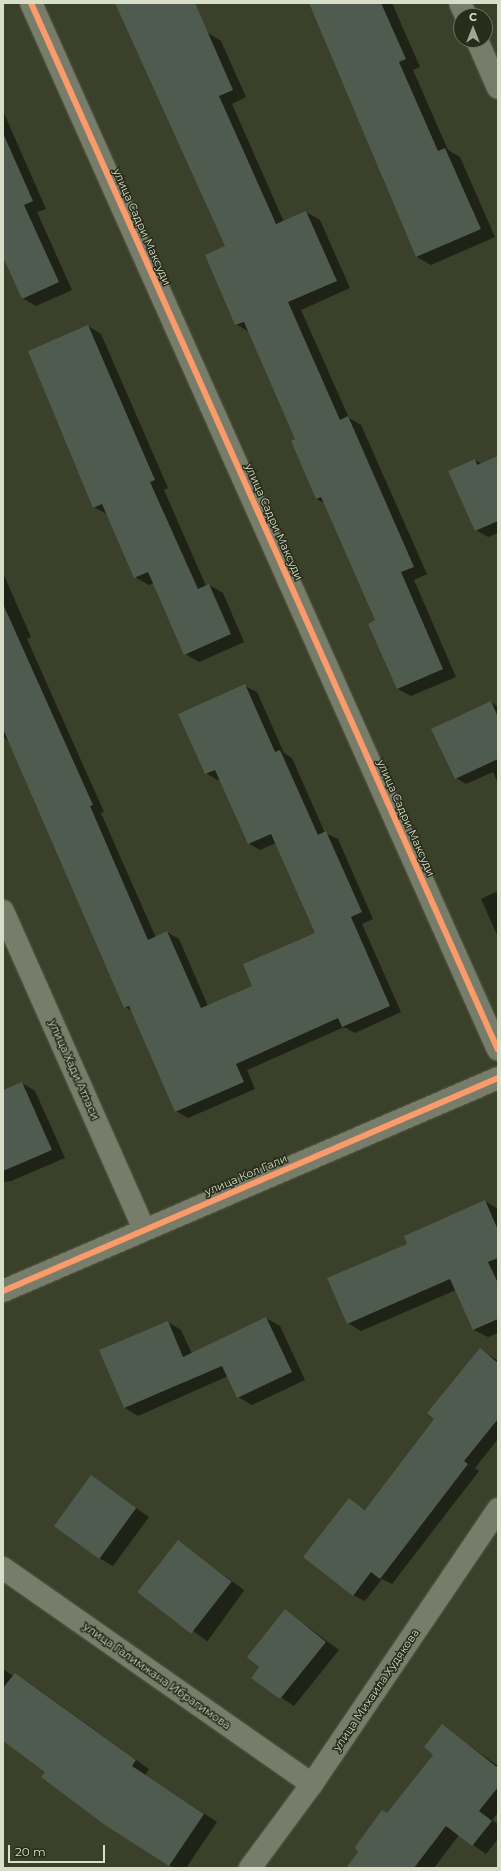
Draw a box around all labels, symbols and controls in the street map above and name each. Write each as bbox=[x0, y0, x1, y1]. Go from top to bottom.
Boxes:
north arrow bbox=[453, 8, 493, 48]
text: С bbox=[469, 10, 477, 24]
street label: улица Садри Максуди bbox=[110, 167, 174, 287]
street label: улица Садри Максуди bbox=[242, 462, 306, 582]
street label: улица Садри Максуди bbox=[374, 758, 438, 878]
street label: улица Хади Атласи bbox=[46, 1018, 102, 1122]
street label: улица Кол Гали bbox=[203, 1152, 289, 1198]
street label: улица Галимжана Ибрагимова bbox=[81, 1620, 233, 1732]
street label: улица Михаила Худякова bbox=[330, 1627, 422, 1753]
scale bar bbox=[10, 1837, 107, 1863]
text: 20 m bbox=[15, 1844, 46, 1859]

